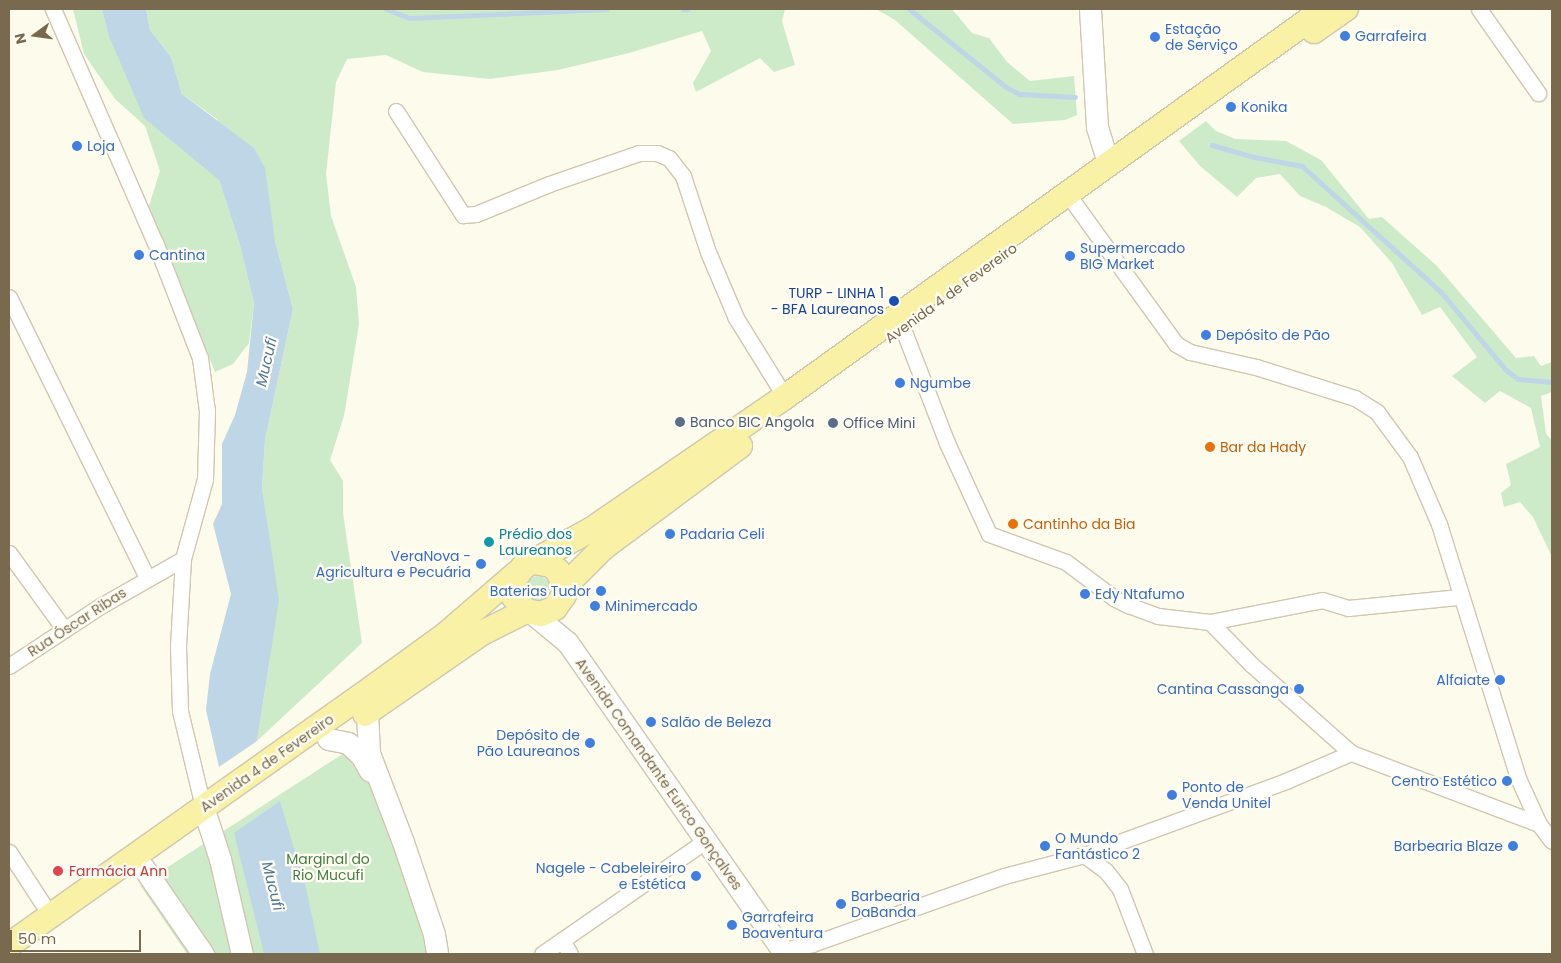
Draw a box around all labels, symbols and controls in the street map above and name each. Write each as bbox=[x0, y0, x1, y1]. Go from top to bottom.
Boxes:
north arrow bbox=[10, 10, 60, 60]
place label: Estação de Serviço bbox=[1165, 21, 1238, 54]
place label: Garrafeira bbox=[1355, 28, 1427, 44]
marker: Garrafeira bbox=[1339, 30, 1351, 42]
text: N bbox=[9, 31, 31, 46]
marker: Estação de Serviço bbox=[1149, 31, 1161, 43]
place label: Konika bbox=[1241, 99, 1287, 115]
marker: Konika bbox=[1225, 101, 1237, 113]
place label: Loja bbox=[87, 138, 115, 154]
marker: Loja bbox=[71, 140, 83, 152]
street label: Avenida 4 de Fevereiro bbox=[882, 239, 1020, 347]
place label: Supermercado BIG Market bbox=[1080, 240, 1185, 272]
place label: Cantina bbox=[149, 247, 205, 263]
marker: Cantina bbox=[133, 249, 145, 261]
marker: Supermercado BIG Market bbox=[1064, 250, 1076, 262]
place label: TURP - LINHA 1 - BFA Laureanos bbox=[771, 285, 884, 318]
marker: TURP - LINHA 1 - BFA Laureanos bbox=[888, 295, 900, 307]
place label: Depósito de Pão bbox=[1216, 327, 1330, 343]
marker: Depósito de Pão bbox=[1200, 329, 1212, 341]
water label: Mucufi bbox=[252, 336, 280, 388]
place label: Ngumbe bbox=[910, 375, 971, 391]
marker: Ngumbe bbox=[894, 377, 906, 389]
place label: Banco BIC Angola bbox=[690, 414, 815, 430]
place label: Office Mini bbox=[843, 415, 915, 431]
marker: Banco BIC Angola bbox=[674, 416, 686, 428]
marker: Office Mini bbox=[827, 417, 839, 429]
place label: Bar da Hady bbox=[1220, 439, 1306, 455]
marker: Bar da Hady bbox=[1204, 441, 1216, 453]
place label: Cantinho da Bia bbox=[1023, 516, 1136, 532]
marker: Cantinho da Bia bbox=[1007, 518, 1019, 530]
place label: Prédio dos Laureanos bbox=[499, 526, 572, 558]
place label: Padaria Celi bbox=[680, 526, 765, 542]
marker: Padaria Celi bbox=[664, 528, 676, 540]
marker: Prédio dos Laureanos bbox=[483, 536, 495, 548]
place label: VeraNova - Agricultura e Pecuária bbox=[316, 548, 471, 580]
marker: VeraNova - Agricultura e Pecuária bbox=[475, 558, 487, 570]
place label: Baterias Tudor bbox=[490, 583, 591, 599]
street label: Rua Óscar Ribas bbox=[25, 584, 129, 660]
marker: Baterias Tudor bbox=[595, 585, 607, 597]
place label: Edy Ntafumo bbox=[1095, 586, 1185, 602]
marker: Edy Ntafumo bbox=[1079, 588, 1091, 600]
place label: Minimercado bbox=[605, 598, 698, 614]
marker: Minimercado bbox=[589, 600, 601, 612]
street label: Avenida Comandante Eurico Gonçalves bbox=[572, 655, 746, 893]
place label: Alfaiate bbox=[1436, 672, 1490, 688]
marker: Alfaiate bbox=[1494, 674, 1506, 686]
place label: Cantina Cassanga bbox=[1157, 681, 1289, 697]
marker: Cantina Cassanga bbox=[1293, 683, 1305, 695]
street label: Avenida 4 de Fevereiro bbox=[197, 710, 337, 816]
place label: Salão de Beleza bbox=[661, 714, 771, 730]
marker: Salão de Beleza bbox=[645, 716, 657, 728]
place label: Depósito de Pão Laureanos bbox=[477, 727, 580, 760]
marker: Depósito de Pão Laureanos bbox=[584, 737, 596, 749]
place label: Centro Estético bbox=[1391, 773, 1497, 789]
marker: Centro Estético bbox=[1501, 775, 1513, 787]
place label: Ponto de Venda Unitel bbox=[1182, 779, 1271, 812]
marker: Ponto de Venda Unitel bbox=[1166, 789, 1178, 801]
place label: O Mundo Fantástico 2 bbox=[1055, 830, 1140, 862]
place label: Barbearia Blaze bbox=[1394, 838, 1503, 854]
marker: O Mundo Fantástico 2 bbox=[1039, 840, 1051, 852]
marker: Barbearia Blaze bbox=[1507, 840, 1519, 852]
park label: Marginal do Rio Mucufi bbox=[286, 851, 370, 884]
water label: Mucufi bbox=[258, 860, 288, 912]
place label: Nagele - Cabeleireiro e Estética bbox=[536, 860, 686, 892]
place label: Farmácia Ann bbox=[69, 863, 167, 879]
marker: Farmácia Ann bbox=[51, 864, 65, 878]
marker: Nagele - Cabeleireiro e Estética bbox=[690, 870, 702, 882]
place label: Barbearia DaBanda bbox=[851, 888, 920, 920]
marker: Barbearia DaBanda bbox=[835, 898, 847, 910]
place label: Garrafeira Boaventura bbox=[742, 909, 823, 942]
marker: Garrafeira Boaventura bbox=[726, 919, 738, 931]
scale bar bbox=[12, 920, 144, 952]
text: 50 m bbox=[18, 928, 56, 949]

